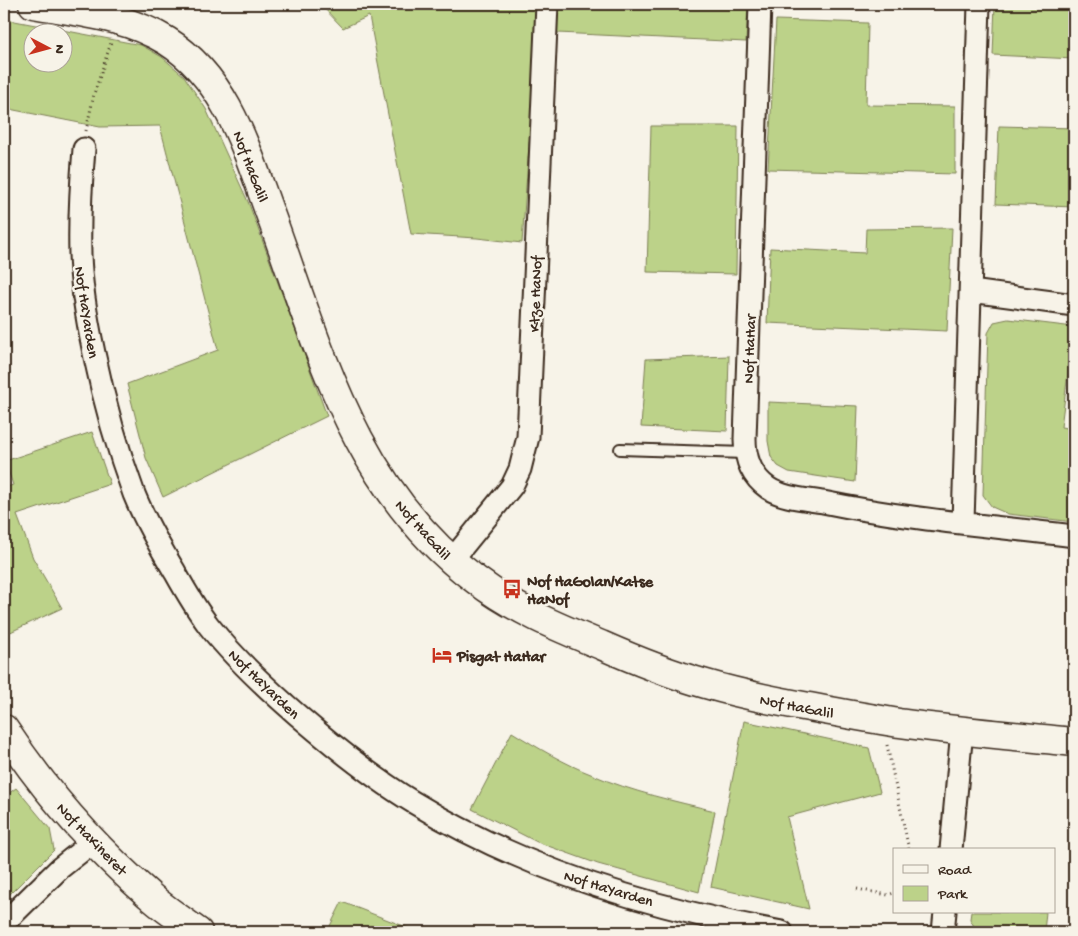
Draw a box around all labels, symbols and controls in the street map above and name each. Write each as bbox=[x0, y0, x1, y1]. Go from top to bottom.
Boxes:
north arrow bbox=[22, 22, 72, 72]
text: N bbox=[50, 44, 67, 55]
street label: Nof HaGalil bbox=[226, 129, 271, 206]
street label: Ktze HaNof bbox=[527, 255, 548, 332]
street label: Nof HaYarden bbox=[68, 265, 101, 360]
street label: Nof HaHar bbox=[741, 313, 762, 384]
street label: Nof HaGalil bbox=[389, 497, 454, 566]
place label: Nof HaGolan/Katse HaNof bbox=[527, 573, 654, 611]
bus stop icon: Nof HaGolan/Katse HaNof bbox=[501, 578, 523, 600]
hotel icon: Pisgat HaHar bbox=[431, 644, 453, 666]
street label: Nof HaYarden bbox=[223, 647, 303, 725]
place label: Pisgat HaHar bbox=[456, 649, 548, 668]
street label: Nof HaGalil bbox=[758, 692, 835, 725]
street label: Nof HaKineret bbox=[51, 800, 131, 882]
legend bbox=[893, 848, 1056, 914]
text: Road bbox=[938, 862, 972, 880]
street label: Nof HaYarden bbox=[561, 868, 655, 913]
text: Park bbox=[937, 886, 968, 904]

